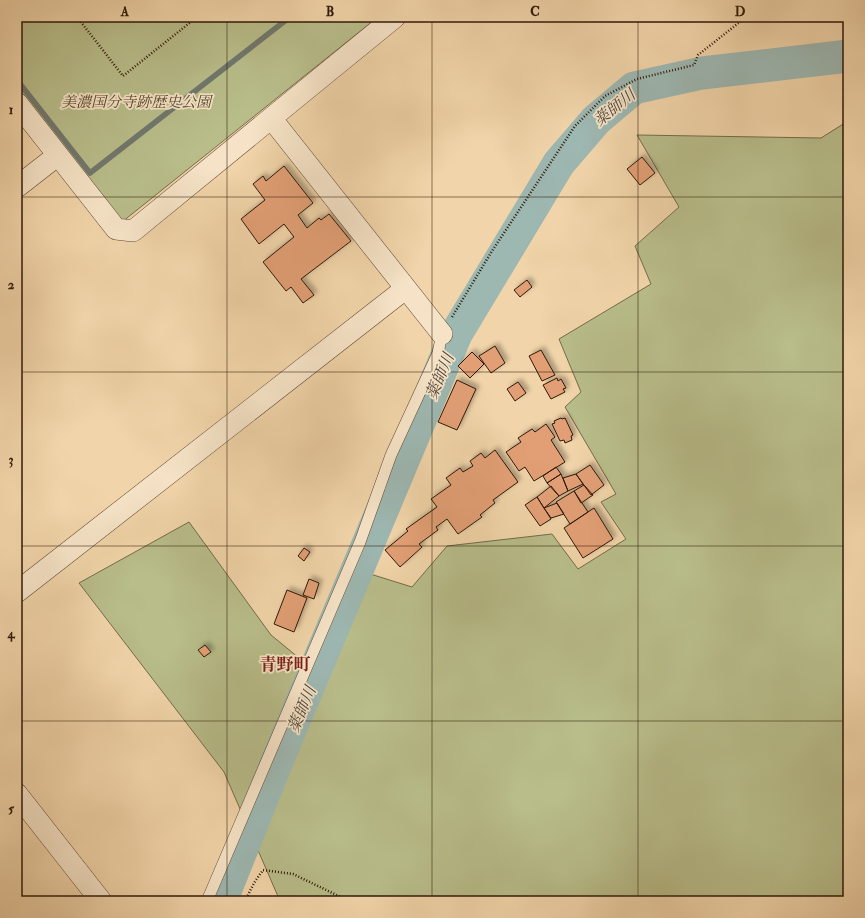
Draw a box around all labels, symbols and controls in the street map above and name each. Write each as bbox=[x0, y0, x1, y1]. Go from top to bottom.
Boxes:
text: A bbox=[120, 4, 130, 20]
text: B bbox=[326, 4, 334, 20]
text: C bbox=[530, 4, 540, 20]
text: D bbox=[735, 4, 746, 20]
water label: 薬師川 bbox=[590, 84, 641, 131]
park label: 美濃国分寺跡歴史公園 bbox=[61, 93, 214, 112]
text: 1 bbox=[9, 102, 14, 118]
text: 2 bbox=[8, 277, 15, 293]
water label: 薬師川 bbox=[421, 349, 459, 402]
text: 3 bbox=[9, 452, 14, 468]
text: 4 bbox=[6, 626, 15, 642]
district label: 青野町 bbox=[260, 654, 311, 675]
water label: 薬師川 bbox=[283, 682, 321, 735]
text: 5 bbox=[8, 801, 14, 817]

